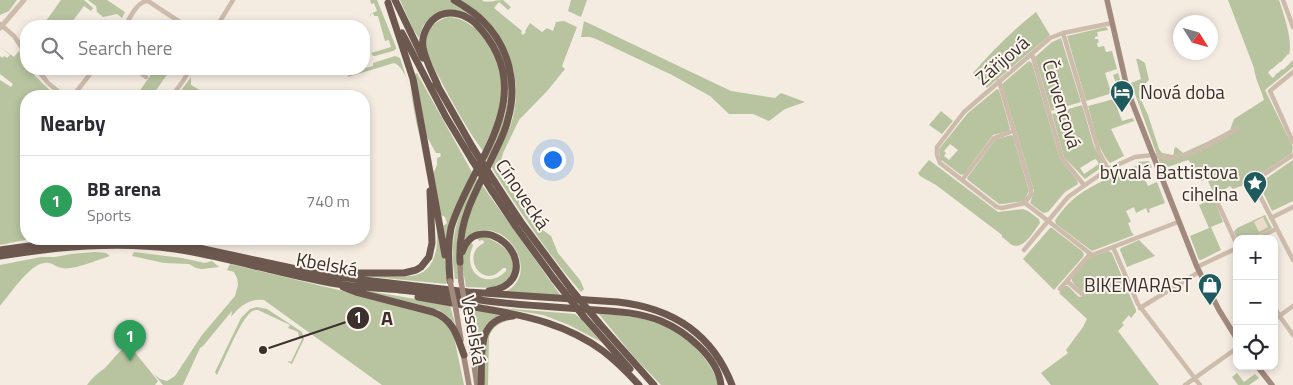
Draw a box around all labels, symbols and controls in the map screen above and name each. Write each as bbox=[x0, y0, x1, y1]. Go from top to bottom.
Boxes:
north arrow bbox=[1173, 15, 1218, 60]
search box bbox=[20, 20, 370, 75]
street label: Zářijová bbox=[968, 28, 1035, 91]
text: Search here bbox=[78, 33, 172, 62]
icon: search bbox=[38, 34, 66, 62]
street label: Červencová bbox=[1035, 56, 1090, 152]
place label: Nová doba bbox=[1140, 77, 1225, 106]
hotel icon: Nová doba bbox=[1109, 79, 1135, 113]
text: Nearby bbox=[40, 107, 105, 139]
your location bbox=[540, 147, 566, 173]
street label: Cínovecká bbox=[489, 152, 558, 235]
place label: bývalá Battistova cihelna bbox=[1100, 157, 1238, 208]
place icon: bývalá Battistova cihelna bbox=[1242, 170, 1268, 204]
text: BB arena bbox=[87, 174, 161, 203]
text: 1 bbox=[52, 189, 60, 213]
text: 740 m bbox=[306, 189, 350, 213]
text: Sports bbox=[87, 203, 131, 227]
map controls bbox=[1233, 235, 1278, 370]
button: + bbox=[1233, 235, 1278, 280]
street label: Kbelská bbox=[294, 244, 361, 283]
place label: BIKEMARAST bbox=[1084, 270, 1192, 299]
shop icon: BIKEMARAST bbox=[1197, 272, 1223, 306]
button: − bbox=[1233, 280, 1278, 325]
street label: Veselská bbox=[454, 293, 495, 368]
callout: A bbox=[346, 300, 403, 335]
text: A bbox=[381, 302, 393, 333]
text: 1 bbox=[354, 306, 362, 329]
pin: 1 bbox=[114, 320, 146, 361]
button: locate bbox=[1233, 325, 1278, 370]

